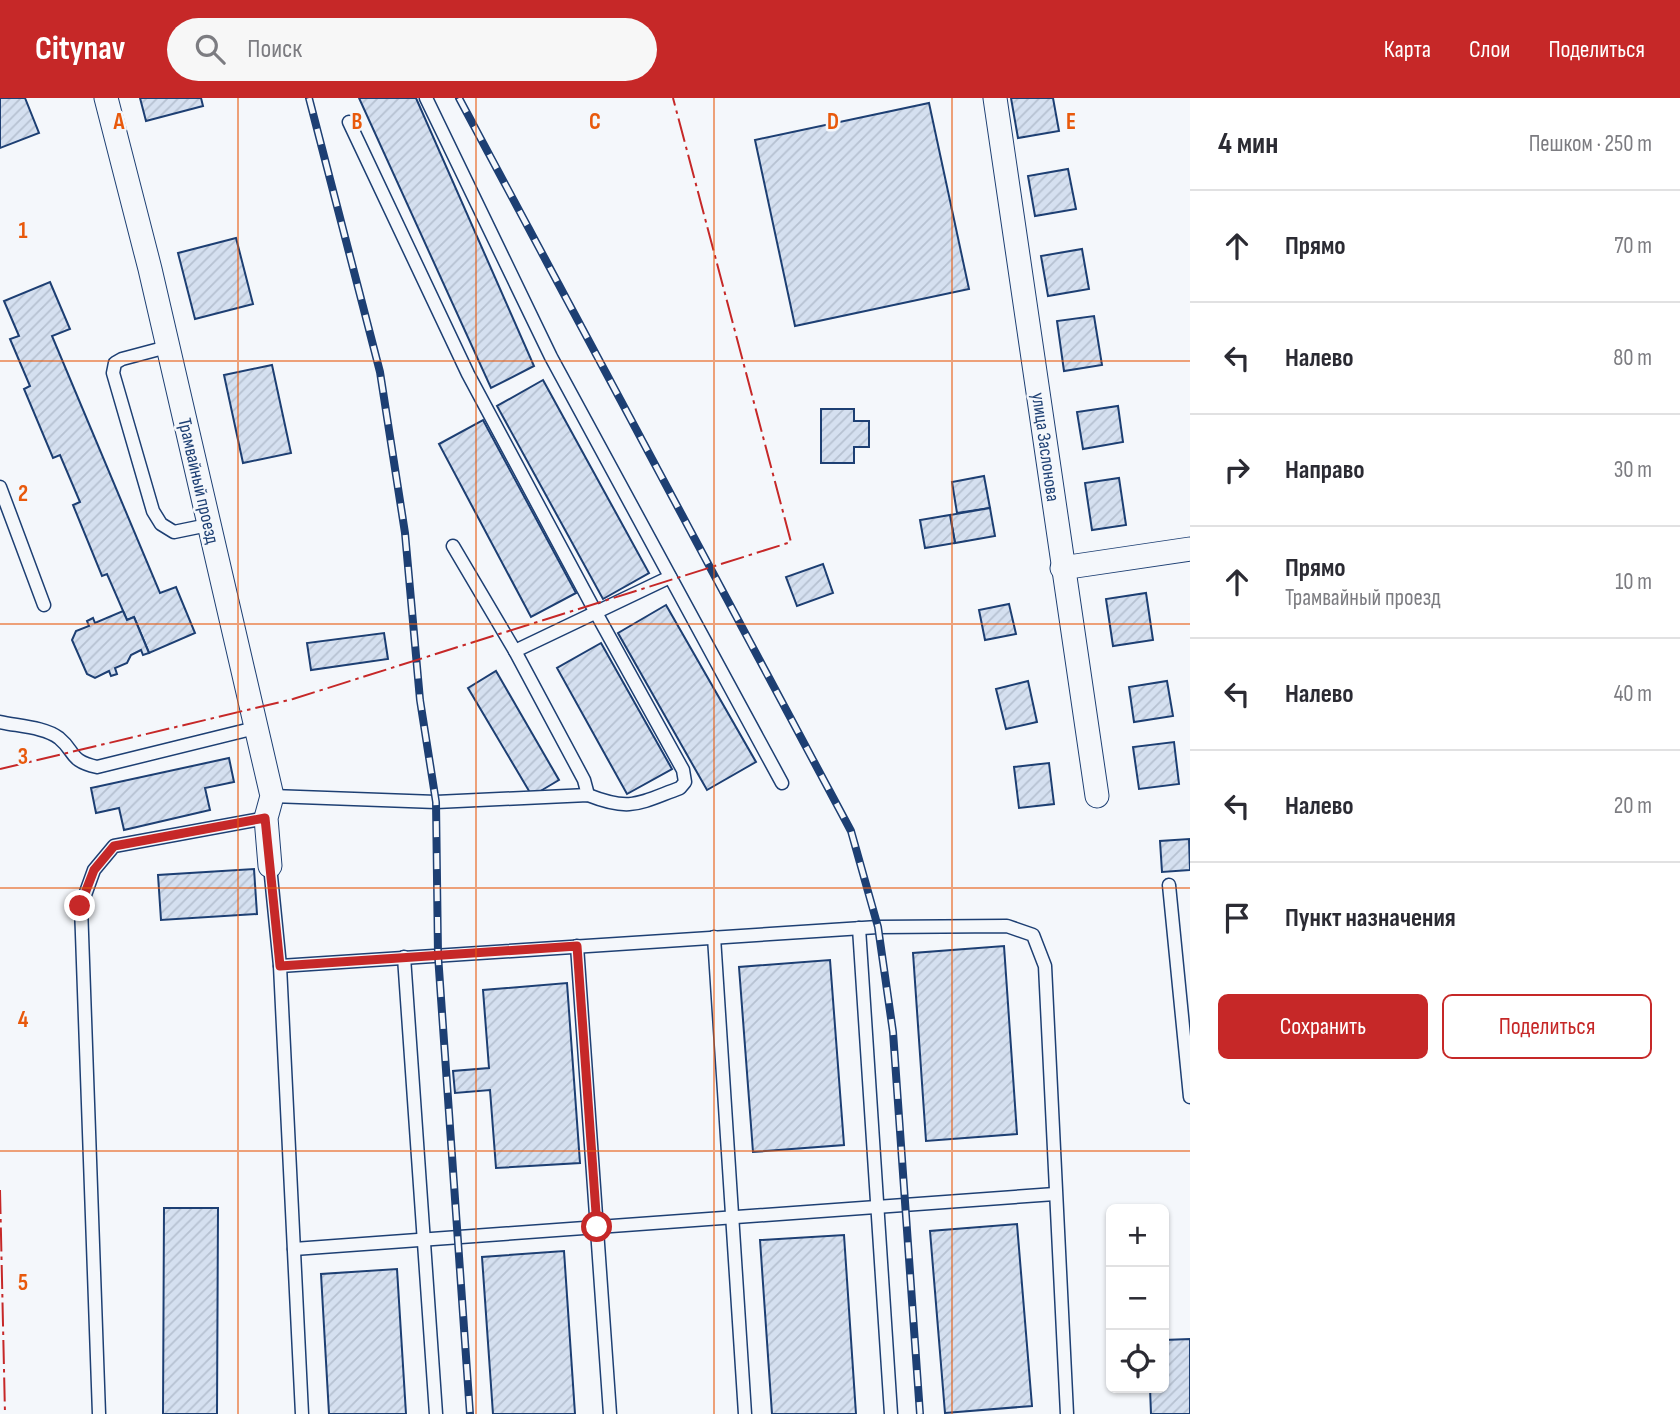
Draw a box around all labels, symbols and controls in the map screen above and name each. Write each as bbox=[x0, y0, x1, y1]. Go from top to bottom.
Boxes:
search box bbox=[167, 18, 657, 81]
text: Citynav bbox=[35, 29, 125, 69]
icon: search bbox=[191, 30, 229, 68]
text: Поиск bbox=[247, 34, 302, 65]
text: Карта bbox=[1384, 35, 1431, 64]
text: Слои bbox=[1469, 35, 1510, 64]
text: Поделиться bbox=[1548, 35, 1645, 64]
text: A bbox=[113, 108, 126, 136]
text: B bbox=[352, 108, 363, 136]
text: C bbox=[589, 108, 601, 136]
text: D bbox=[827, 108, 839, 136]
text: E bbox=[1066, 108, 1076, 136]
text: 4 мин bbox=[1218, 126, 1278, 162]
text: Пешком · 250 m bbox=[1529, 130, 1652, 158]
text: 1 bbox=[18, 217, 28, 245]
icon: ahead bbox=[1218, 227, 1256, 265]
text: Прямо bbox=[1285, 231, 1346, 262]
text: 70 m bbox=[1614, 232, 1652, 260]
icon: left bbox=[1218, 339, 1256, 377]
text: Налево bbox=[1285, 343, 1354, 374]
text: 80 m bbox=[1613, 344, 1652, 372]
street label: улица Заслонова bbox=[1026, 391, 1064, 503]
street label: Трамвайный проезд bbox=[172, 416, 224, 546]
icon: right bbox=[1218, 451, 1256, 489]
text: Направо bbox=[1285, 455, 1364, 486]
text: 30 m bbox=[1614, 456, 1652, 484]
text: 2 bbox=[18, 480, 28, 508]
text: Прямо bbox=[1285, 553, 1346, 584]
icon: ahead bbox=[1218, 563, 1256, 601]
text: 10 m bbox=[1615, 568, 1652, 596]
text: Трамвайный проезд bbox=[1285, 584, 1440, 612]
icon: left bbox=[1218, 675, 1256, 713]
text: Налево bbox=[1285, 679, 1354, 710]
text: 40 m bbox=[1614, 680, 1652, 708]
text: 3 bbox=[18, 743, 28, 771]
icon: left bbox=[1218, 787, 1256, 825]
text: Налево bbox=[1285, 791, 1354, 822]
text: 20 m bbox=[1614, 792, 1652, 820]
route end bbox=[64, 890, 95, 921]
icon: arrive bbox=[1218, 899, 1256, 937]
text: Пункт назначения bbox=[1285, 903, 1456, 934]
button: Сохранить bbox=[1218, 994, 1428, 1059]
button: Поделиться bbox=[1442, 994, 1652, 1059]
text: 4 bbox=[18, 1006, 29, 1034]
map controls bbox=[1106, 1204, 1169, 1393]
button: + bbox=[1106, 1204, 1169, 1267]
route start bbox=[581, 1211, 612, 1242]
button: − bbox=[1106, 1267, 1169, 1330]
text: 5 bbox=[18, 1269, 28, 1297]
button: locate bbox=[1106, 1330, 1169, 1393]

